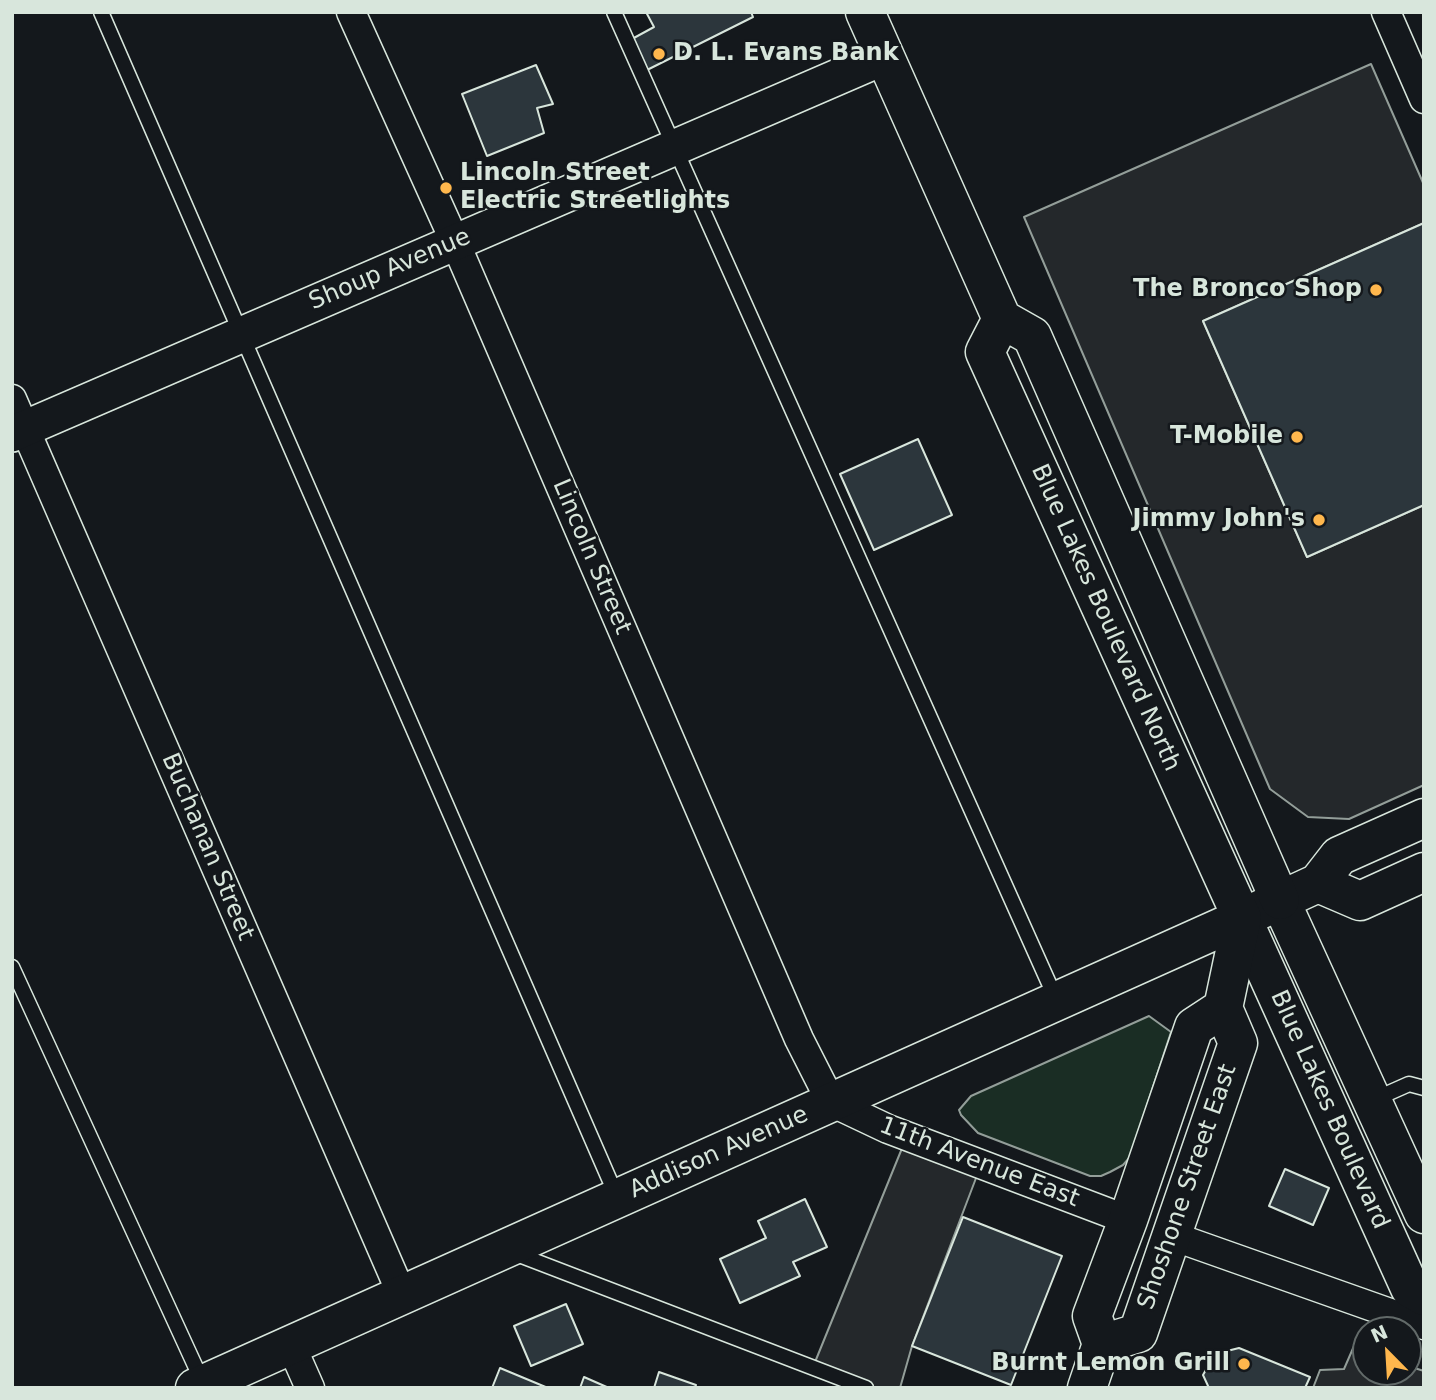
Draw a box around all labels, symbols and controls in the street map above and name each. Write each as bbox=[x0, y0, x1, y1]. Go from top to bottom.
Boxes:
place label: D. L. Evans Bank bbox=[673, 40, 899, 68]
marker: D. L. Evans Bank bbox=[651, 46, 667, 62]
place label: Lincoln Street Electric Streetlights bbox=[460, 160, 730, 216]
marker: Lincoln Street Electric Streetlights bbox=[438, 180, 454, 196]
street label: Shoup Avenue bbox=[305, 223, 475, 317]
place label: The Bronco Shop bbox=[1133, 276, 1362, 304]
marker: The Bronco Shop bbox=[1368, 282, 1384, 298]
place label: T-Mobile bbox=[1170, 423, 1283, 451]
marker: T-Mobile bbox=[1289, 429, 1305, 445]
street label: Blue Lakes Boulevard North bbox=[1024, 460, 1186, 776]
street label: Lincoln Street bbox=[545, 475, 637, 639]
place label: Jimmy John's bbox=[1133, 506, 1305, 534]
marker: Jimmy John's bbox=[1311, 512, 1327, 528]
street label: Buchanan Street bbox=[155, 749, 259, 945]
street label: Blue Lakes Boulevard bbox=[1263, 986, 1395, 1234]
street label: Shoshone Street East bbox=[1132, 1061, 1244, 1313]
street label: Addison Avenue bbox=[625, 1101, 813, 1205]
street label: 11th Avenue East bbox=[875, 1112, 1083, 1214]
north arrow bbox=[1352, 1316, 1422, 1386]
text: N bbox=[1368, 1320, 1391, 1347]
place label: Burnt Lemon Grill bbox=[991, 1350, 1230, 1378]
marker: Burnt Lemon Grill bbox=[1236, 1356, 1252, 1372]

